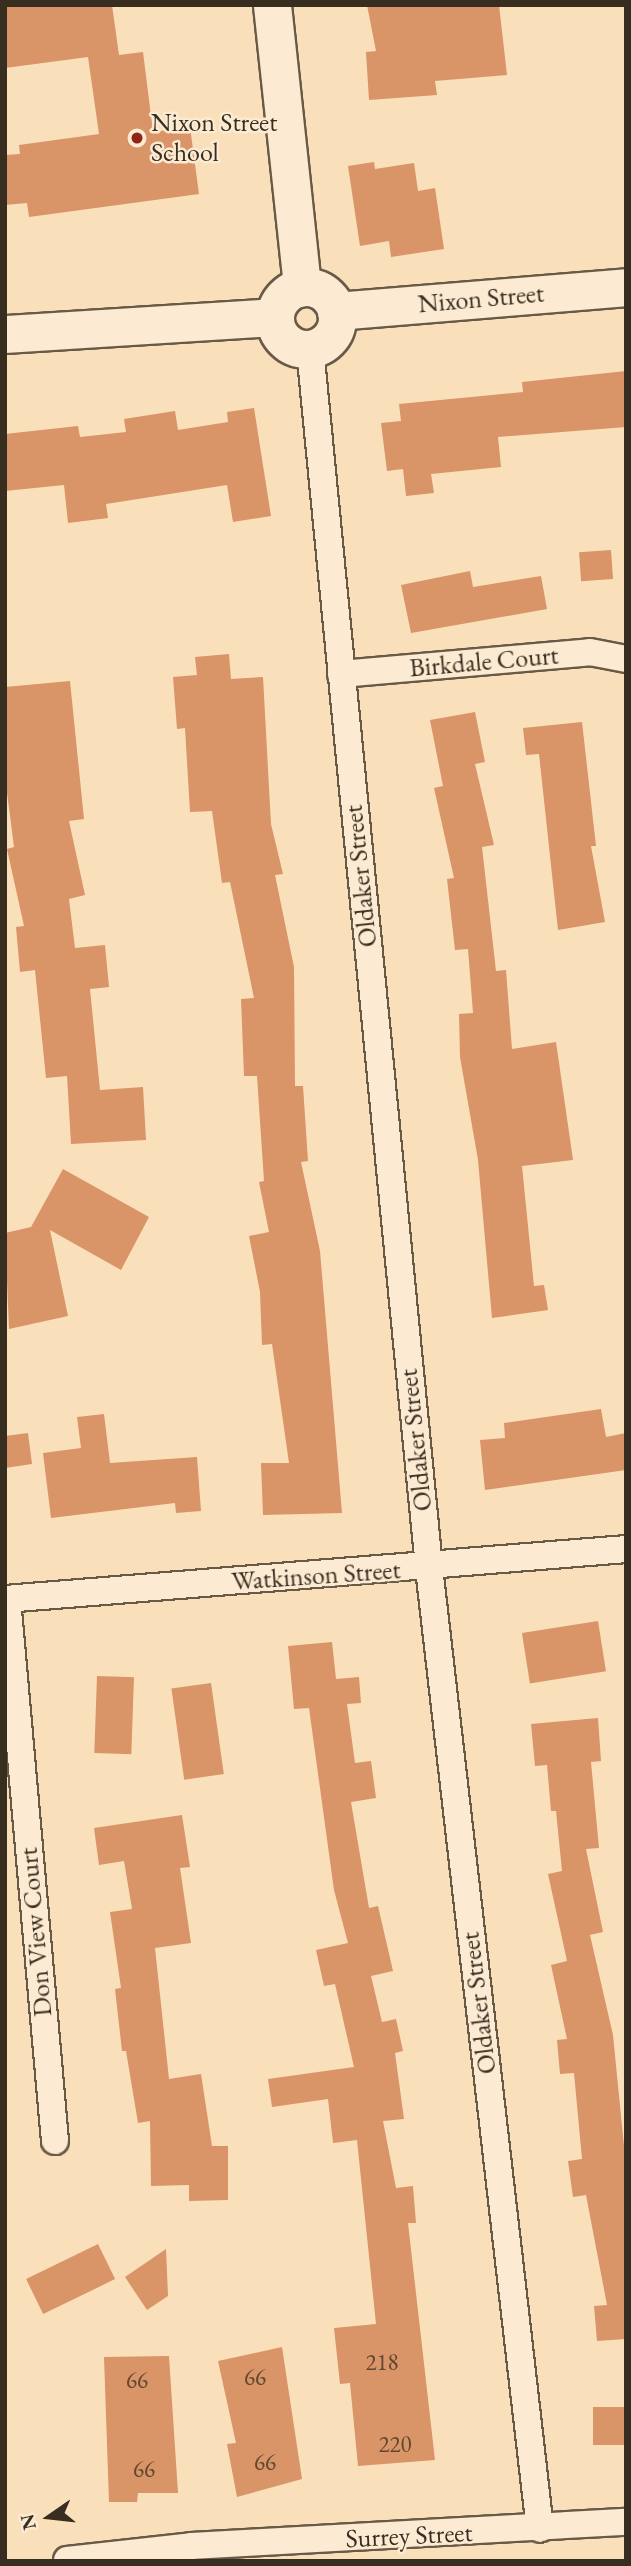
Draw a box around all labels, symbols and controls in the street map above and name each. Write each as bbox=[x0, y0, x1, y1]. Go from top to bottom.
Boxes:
place label: Nixon Street School bbox=[151, 107, 277, 168]
marker: Nixon Street School bbox=[129, 130, 145, 146]
street label: Nixon Street bbox=[417, 278, 545, 320]
street label: Birkdale Court bbox=[408, 640, 560, 684]
street label: Oldaker Street bbox=[338, 803, 384, 949]
street label: Oldaker Street bbox=[393, 1367, 439, 1513]
street label: Watkinson Street bbox=[230, 1555, 402, 1597]
street label: Don View Court bbox=[13, 1846, 59, 2018]
street label: Oldaker Street bbox=[455, 1930, 503, 2076]
house number: 218 bbox=[365, 2348, 399, 2376]
house number: 66 bbox=[244, 2363, 266, 2391]
house number: 66 bbox=[126, 2366, 148, 2394]
house number: 220 bbox=[378, 2430, 412, 2458]
house number: 66 bbox=[254, 2448, 276, 2476]
house number: 66 bbox=[133, 2455, 155, 2483]
north arrow bbox=[14, 2482, 84, 2552]
text: N bbox=[14, 2512, 42, 2533]
street label: Surrey Street bbox=[345, 2517, 473, 2555]

